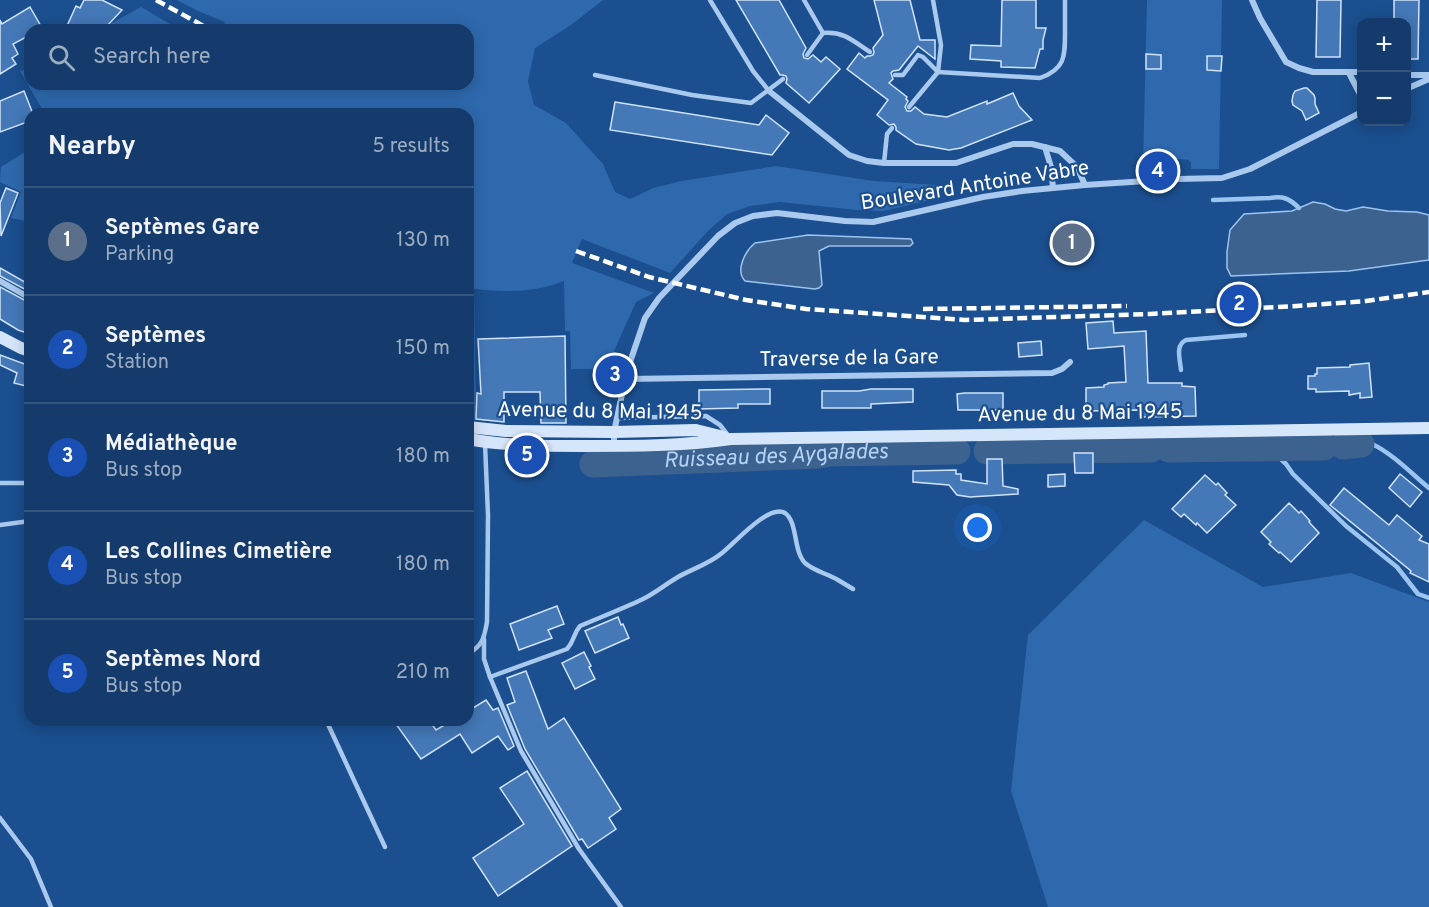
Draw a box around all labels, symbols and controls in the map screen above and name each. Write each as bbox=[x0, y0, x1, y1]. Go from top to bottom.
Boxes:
map controls bbox=[1357, 18, 1411, 126]
button: + bbox=[1357, 18, 1411, 72]
search box bbox=[24, 24, 474, 90]
icon: search bbox=[45, 41, 78, 74]
text: Search here bbox=[93, 44, 211, 71]
button: − bbox=[1357, 72, 1411, 126]
text: Nearby bbox=[48, 131, 136, 164]
text: 5 results bbox=[373, 134, 450, 160]
pin: 4 bbox=[1138, 148, 1178, 194]
street label: Boulevard Antoine Vabre bbox=[859, 155, 1091, 217]
text: Septèmes Gare bbox=[105, 215, 260, 242]
pin: 1 bbox=[1052, 220, 1092, 266]
text: 1 bbox=[64, 228, 72, 254]
text: 130 m bbox=[396, 228, 450, 254]
text: Parking bbox=[105, 242, 174, 268]
pin: 2 bbox=[1220, 282, 1258, 326]
text: Septèmes bbox=[105, 323, 206, 350]
text: 2 bbox=[61, 336, 74, 362]
text: 150 m bbox=[396, 336, 450, 362]
street label: Traverse de la Gare bbox=[759, 344, 939, 374]
text: Station bbox=[105, 350, 169, 376]
pin: 3 bbox=[596, 352, 634, 398]
street label: Avenue du 8 Mai 1945 bbox=[497, 397, 703, 427]
street label: Avenue du 8 Mai 1945 bbox=[977, 399, 1183, 429]
text: Médiathèque bbox=[105, 431, 237, 458]
pin: 5 bbox=[508, 432, 546, 478]
water label: Ruisseau des Aygalades bbox=[663, 439, 889, 475]
text: 3 bbox=[62, 444, 74, 470]
text: 180 m bbox=[396, 444, 450, 470]
text: Bus stop bbox=[105, 458, 182, 484]
your location bbox=[963, 513, 992, 542]
text: Les Collines Cimetière bbox=[105, 539, 332, 566]
text: 4 bbox=[61, 552, 74, 578]
text: 180 m bbox=[396, 552, 450, 578]
text: Bus stop bbox=[105, 566, 182, 592]
text: Septèmes Nord bbox=[105, 647, 261, 674]
text: 5 bbox=[61, 660, 74, 686]
text: 210 m bbox=[396, 660, 450, 686]
text: Bus stop bbox=[105, 674, 182, 700]

